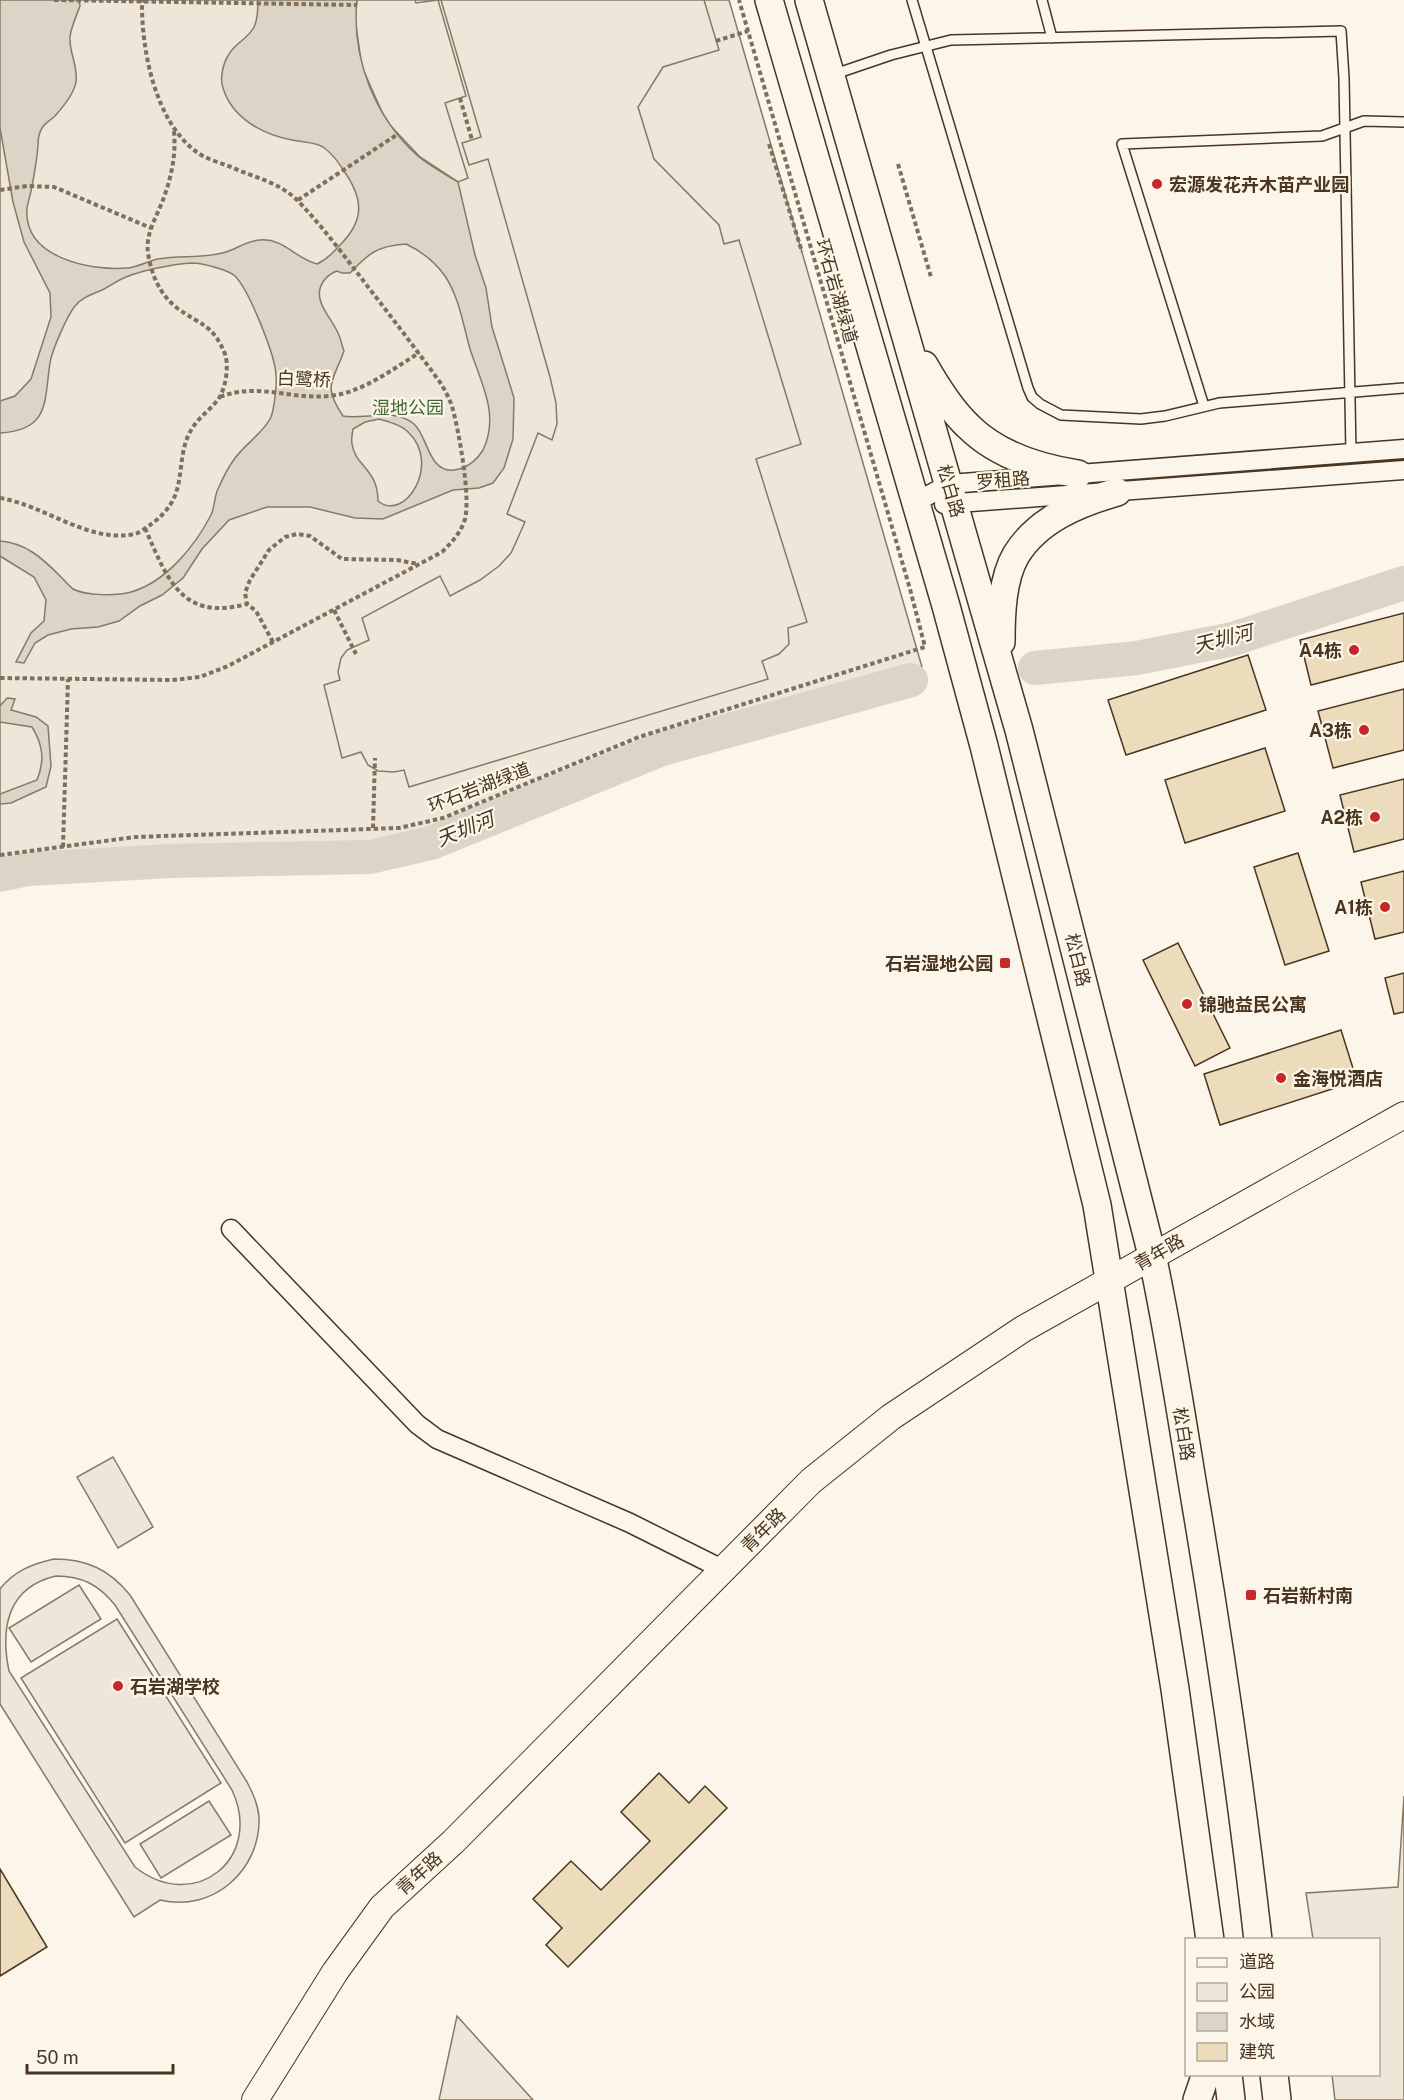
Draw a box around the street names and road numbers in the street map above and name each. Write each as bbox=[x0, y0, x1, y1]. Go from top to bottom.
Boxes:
street label: 环石岩湖绿道 bbox=[812, 236, 862, 346]
street label: 白鹭桥 bbox=[277, 368, 331, 390]
street label: 松白路 bbox=[933, 462, 969, 520]
street label: 罗租路 bbox=[975, 467, 1031, 493]
street label: 环石岩湖绿道 bbox=[425, 758, 533, 816]
street label: 松白路 bbox=[1061, 931, 1095, 989]
street label: 青年路 bbox=[1130, 1229, 1188, 1275]
street label: 松白路 bbox=[1169, 1406, 1199, 1462]
street label: 青年路 bbox=[736, 1503, 790, 1557]
street label: 青年路 bbox=[392, 1847, 446, 1899]

